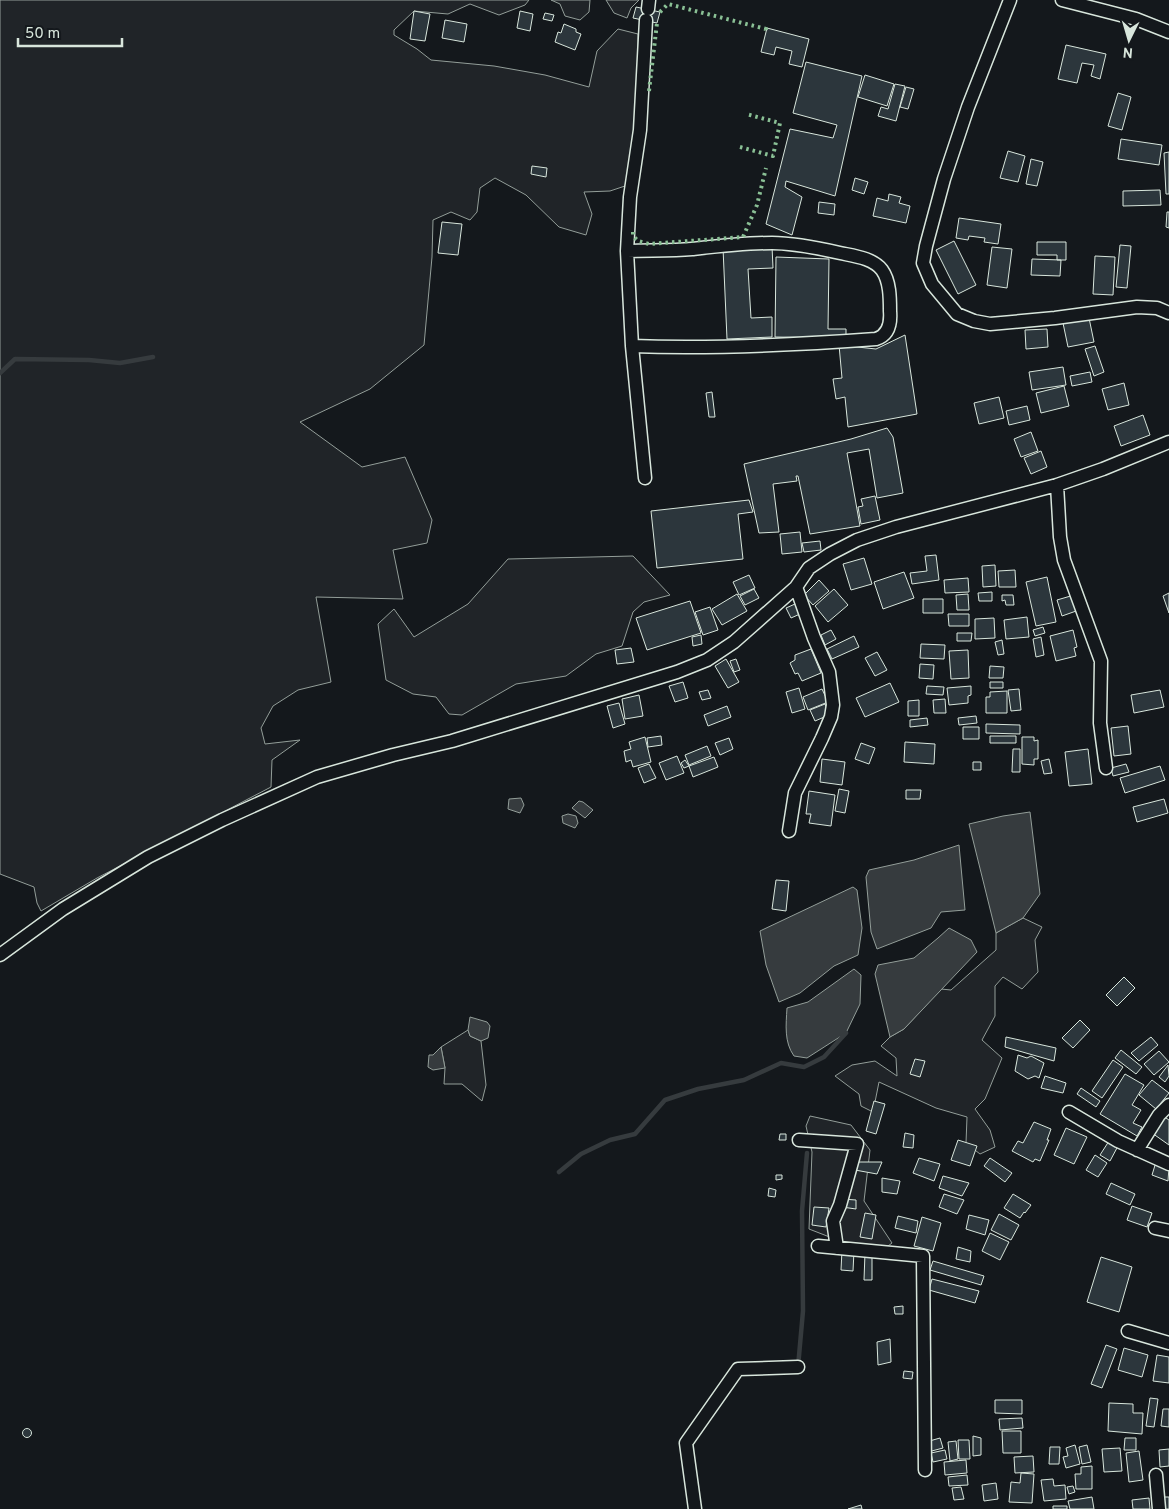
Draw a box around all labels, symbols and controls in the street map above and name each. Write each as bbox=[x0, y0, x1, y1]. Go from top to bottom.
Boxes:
scale bar bbox=[18, 15, 121, 47]
north arrow bbox=[1104, 15, 1154, 65]
text: 50 m bbox=[25, 25, 60, 44]
text: N bbox=[1122, 43, 1134, 60]

